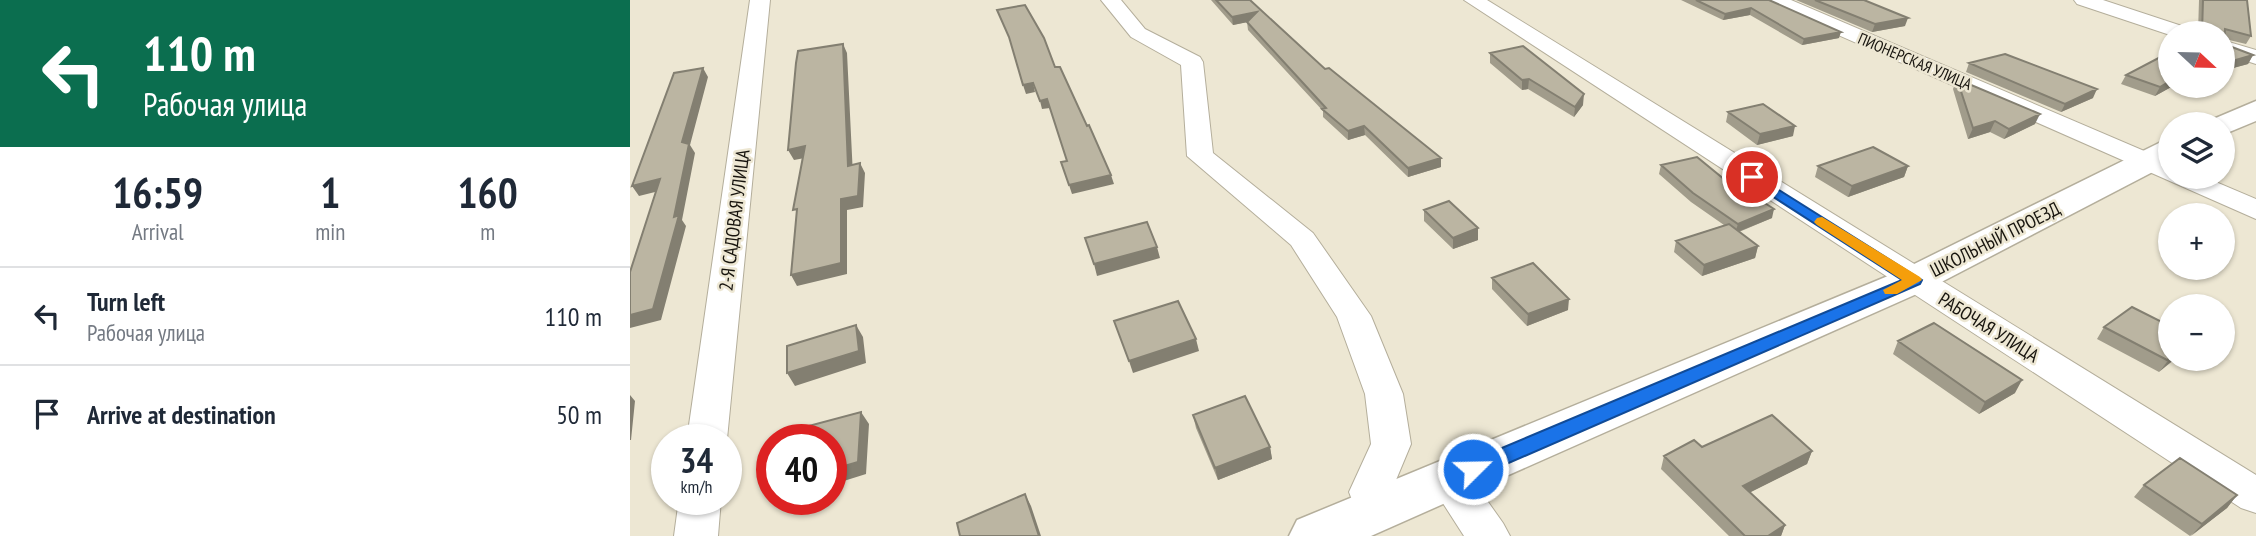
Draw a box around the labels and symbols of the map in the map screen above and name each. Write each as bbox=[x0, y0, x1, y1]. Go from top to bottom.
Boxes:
north arrow bbox=[2158, 21, 2235, 98]
street label: ПИОНЕРСКАЯ УЛИЦА bbox=[1855, 28, 1975, 94]
pin bbox=[1722, 147, 1782, 207]
street label: 2-Я САДОВАЯ УЛИЦА bbox=[713, 148, 755, 292]
street label: ШКОЛЬНЫЙ ПРОЕЗД bbox=[1926, 196, 2064, 282]
street label: РАБОЧАЯ УЛИЦА bbox=[1934, 287, 2044, 367]
speed limit sign: 40 bbox=[756, 424, 847, 515]
position arrow bbox=[1436, 432, 1510, 506]

